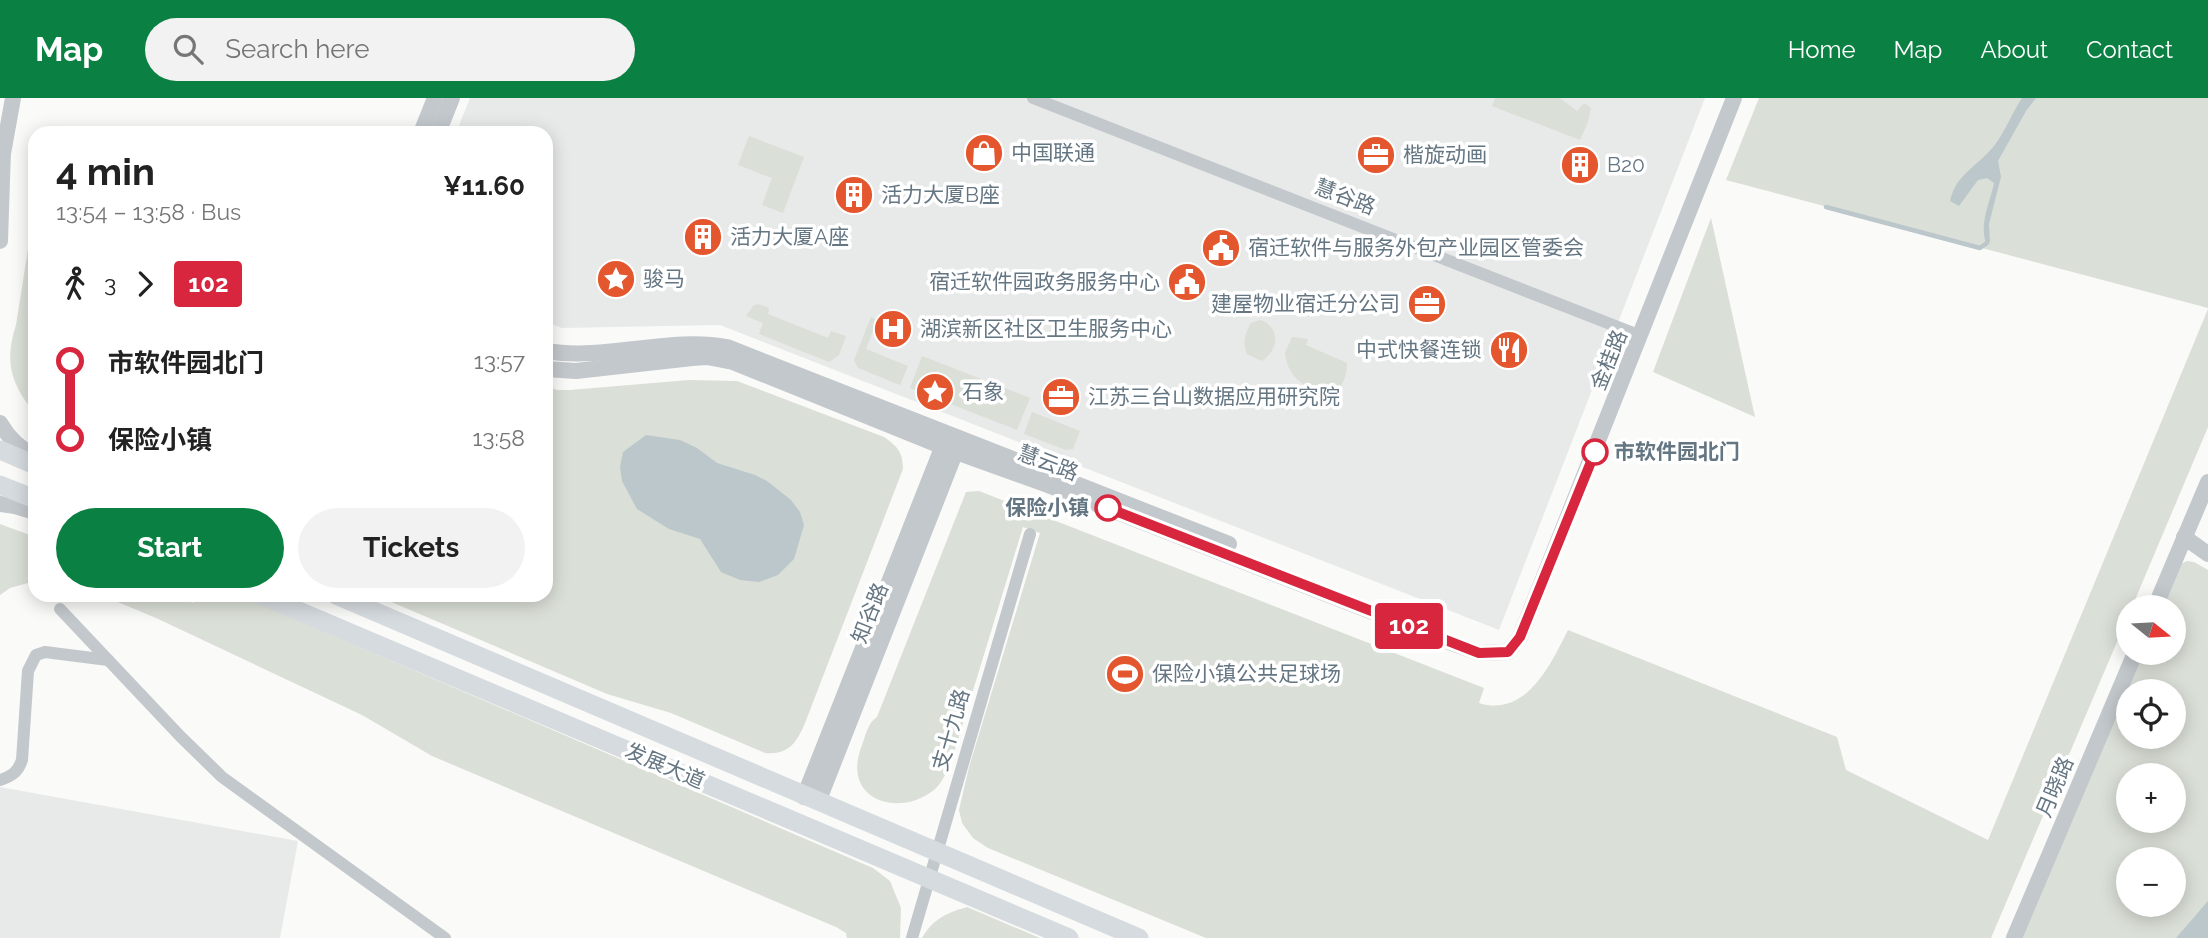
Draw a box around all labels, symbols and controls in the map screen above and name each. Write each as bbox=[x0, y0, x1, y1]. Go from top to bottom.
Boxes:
search box bbox=[145, 18, 635, 81]
text: Map bbox=[35, 30, 103, 69]
icon: search bbox=[169, 30, 207, 68]
text: Search here bbox=[225, 34, 370, 64]
text: Home bbox=[1788, 35, 1856, 64]
text: Map bbox=[1894, 35, 1942, 64]
text: About bbox=[1980, 35, 2048, 64]
text: Contact bbox=[2086, 35, 2173, 64]
shop icon: 中国联通 bbox=[963, 132, 1005, 174]
office icon: 楷旋动画 bbox=[1355, 134, 1397, 176]
place label: 中国联通 bbox=[1011, 140, 1095, 165]
place label: 楷旋动画 bbox=[1403, 142, 1487, 167]
building icon: B20 bbox=[1559, 144, 1601, 186]
text: 4 min bbox=[56, 149, 155, 194]
place label: B20 bbox=[1607, 152, 1645, 177]
text: ¥11.60 bbox=[443, 171, 525, 201]
building icon: 活力大厦B座 bbox=[833, 174, 875, 216]
street label: 慧谷路 bbox=[1311, 174, 1379, 219]
place label: 活力大厦B座 bbox=[881, 182, 1000, 207]
text: 13:54 – 13:58 · Bus bbox=[56, 198, 241, 225]
building icon: 活力大厦A座 bbox=[682, 216, 724, 258]
place label: 活力大厦A座 bbox=[730, 224, 849, 249]
public building icon: 宿迁软件与服务外包产业园区管委会 bbox=[1200, 227, 1242, 269]
place label: 宿迁软件与服务外包产业园区管委会 bbox=[1248, 235, 1584, 260]
place icon: 骏马 bbox=[595, 258, 637, 300]
public building icon: 宿迁软件园政务服务中心 bbox=[1166, 261, 1208, 303]
icon: walk bbox=[56, 265, 94, 303]
icon: forward bbox=[126, 265, 164, 303]
place label: 骏马 bbox=[643, 266, 685, 291]
text: 102 bbox=[188, 269, 228, 298]
place label: 宿迁软件园政务服务中心 bbox=[929, 269, 1160, 294]
text: 3 bbox=[104, 270, 116, 297]
office icon: 建屋物业宿迁分公司 bbox=[1406, 283, 1448, 325]
place label: 建屋物业宿迁分公司 bbox=[1211, 291, 1400, 316]
hospital icon: 湖滨新区社区卫生服务中心 bbox=[872, 308, 914, 350]
place label: 湖滨新区社区卫生服务中心 bbox=[920, 316, 1172, 341]
street label: 金桂路 bbox=[1585, 326, 1632, 394]
restaurant icon: 中式快餐连锁 bbox=[1488, 329, 1530, 371]
place label: 中式快餐连锁 bbox=[1356, 337, 1482, 362]
text: 13:57 bbox=[474, 347, 525, 374]
text: 市软件园北门 bbox=[108, 348, 264, 378]
place icon: 石象 bbox=[914, 371, 956, 413]
office icon: 江苏三台山数据应用研究院 bbox=[1040, 376, 1082, 418]
place label: 石象 bbox=[962, 379, 1004, 404]
place label: 江苏三台山数据应用研究院 bbox=[1088, 384, 1340, 409]
text: 13:58 bbox=[472, 424, 525, 451]
text: 保险小镇 bbox=[108, 425, 212, 455]
marker: 市软件园北门 bbox=[1582, 439, 1608, 465]
place label: 市软件园北门 bbox=[1614, 439, 1740, 464]
street label: 慧云路 bbox=[1014, 440, 1082, 485]
place label: 保险小镇 bbox=[1005, 495, 1089, 520]
marker: 保险小镇 bbox=[1095, 495, 1121, 521]
button: Start bbox=[56, 508, 284, 588]
button: Tickets bbox=[298, 508, 525, 588]
street label: 知谷路 bbox=[846, 579, 893, 647]
north arrow bbox=[2116, 595, 2186, 665]
map controls bbox=[2116, 595, 2186, 917]
line badge: 102 bbox=[1369, 603, 1449, 649]
text: 102 bbox=[1389, 611, 1429, 640]
sports icon: 保险小镇公共足球场 bbox=[1104, 653, 1146, 695]
place label: 保险小镇公共足球场 bbox=[1152, 661, 1341, 686]
button: locate bbox=[2116, 679, 2186, 749]
street label: 支十九路 bbox=[927, 686, 974, 774]
street label: 发展大道 bbox=[622, 738, 709, 793]
street label: 月晓路 bbox=[2031, 753, 2078, 821]
button: + bbox=[2116, 763, 2186, 833]
button: − bbox=[2116, 847, 2186, 917]

